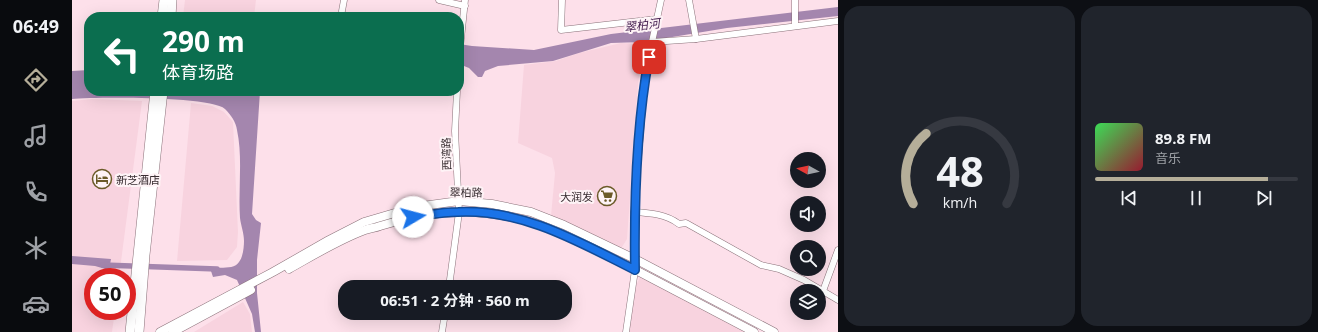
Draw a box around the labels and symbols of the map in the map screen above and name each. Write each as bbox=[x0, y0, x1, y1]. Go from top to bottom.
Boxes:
water label: 翠柏河 bbox=[623, 14, 663, 36]
pin bbox=[632, 40, 666, 74]
street label: 西湾路 bbox=[438, 137, 454, 171]
north arrow bbox=[790, 152, 826, 188]
hotel icon: 新芝酒店 bbox=[91, 168, 113, 190]
place label: 新芝酒店 bbox=[116, 172, 160, 187]
street label: 翠柏路 bbox=[449, 184, 483, 200]
supermarket icon: 大润发 bbox=[596, 185, 618, 207]
place label: 大润发 bbox=[560, 189, 593, 204]
position arrow bbox=[392, 196, 434, 238]
speed limit sign: 50 bbox=[84, 268, 136, 320]

